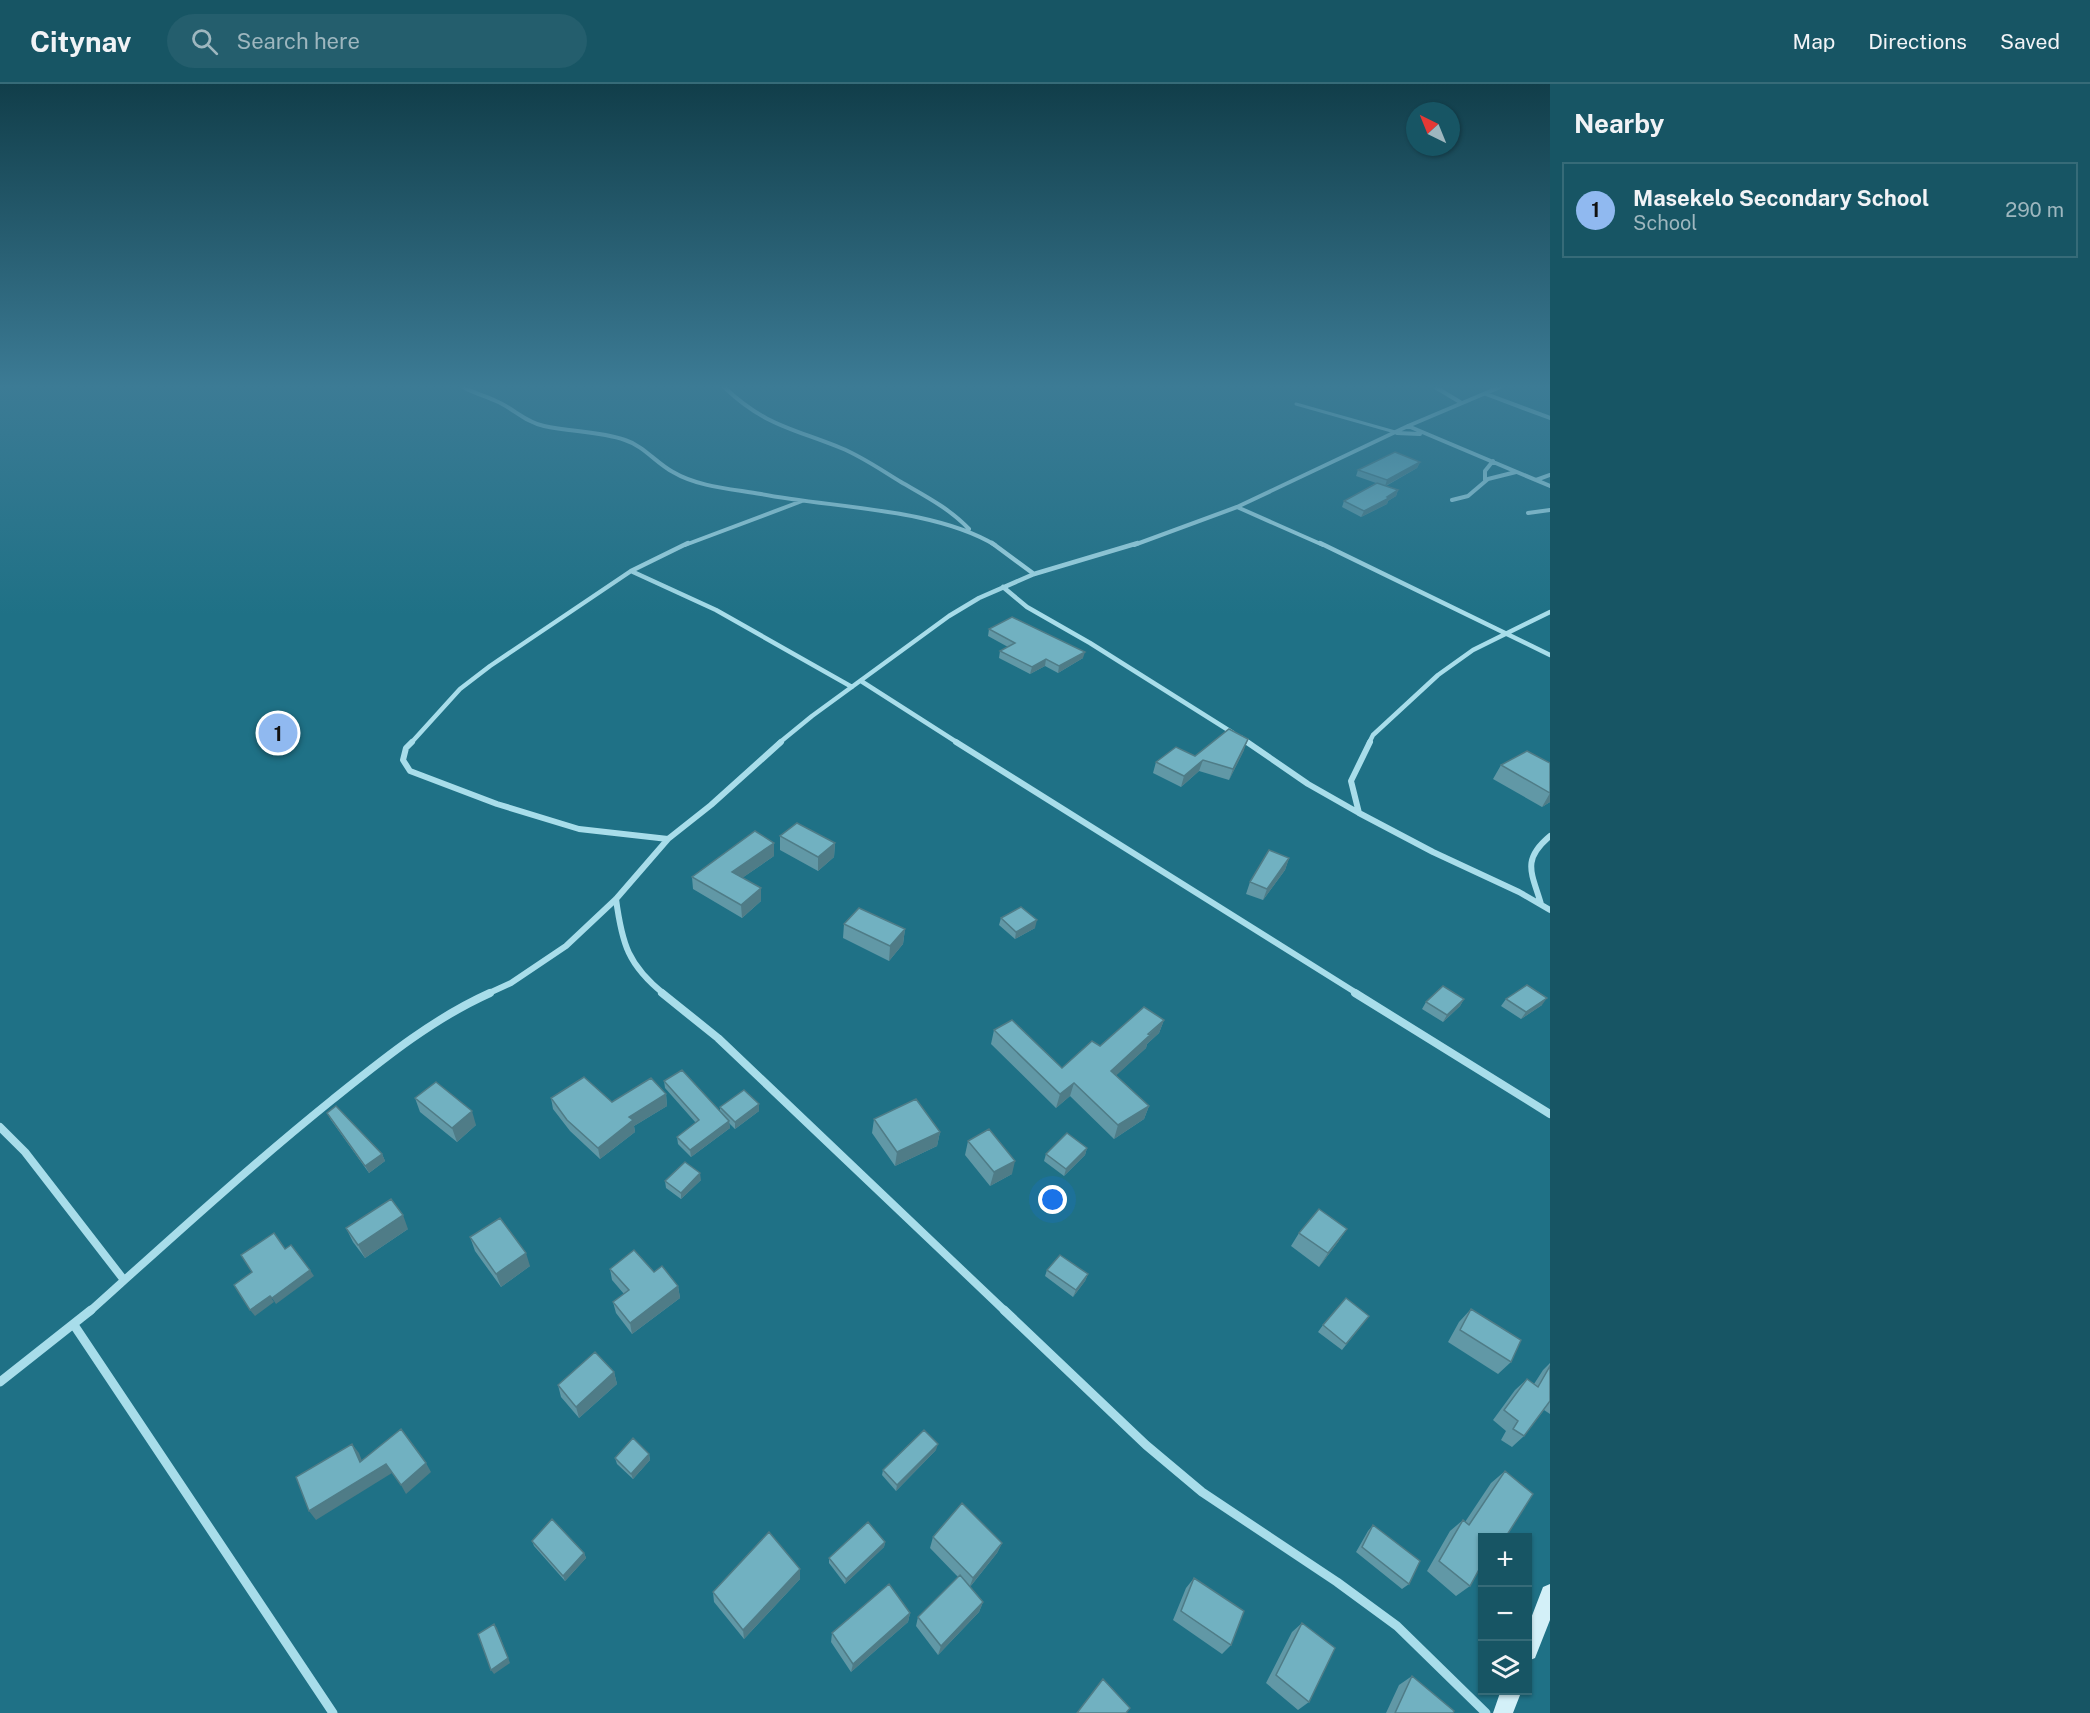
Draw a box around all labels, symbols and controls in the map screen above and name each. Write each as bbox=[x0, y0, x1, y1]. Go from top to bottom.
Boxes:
search box bbox=[167, 14, 587, 68]
text: Citynav bbox=[30, 25, 131, 58]
icon: search bbox=[188, 25, 221, 58]
text: Search here bbox=[236, 28, 360, 54]
text: Map bbox=[1793, 29, 1835, 54]
text: Directions bbox=[1868, 29, 1967, 54]
text: Saved bbox=[2000, 29, 2060, 54]
north arrow bbox=[1406, 102, 1460, 156]
text: Nearby bbox=[1574, 108, 1664, 139]
text: Masekelo Secondary School bbox=[1633, 185, 1929, 211]
text: 1 bbox=[1591, 198, 1600, 222]
text: 290 m bbox=[2005, 198, 2064, 222]
text: School bbox=[1633, 211, 1697, 235]
pin: 1 bbox=[258, 710, 298, 756]
your location bbox=[1038, 1185, 1067, 1214]
map controls bbox=[1478, 1533, 1532, 1695]
button: + bbox=[1478, 1533, 1532, 1587]
button: − bbox=[1478, 1587, 1532, 1641]
button: layers bbox=[1478, 1641, 1532, 1695]

